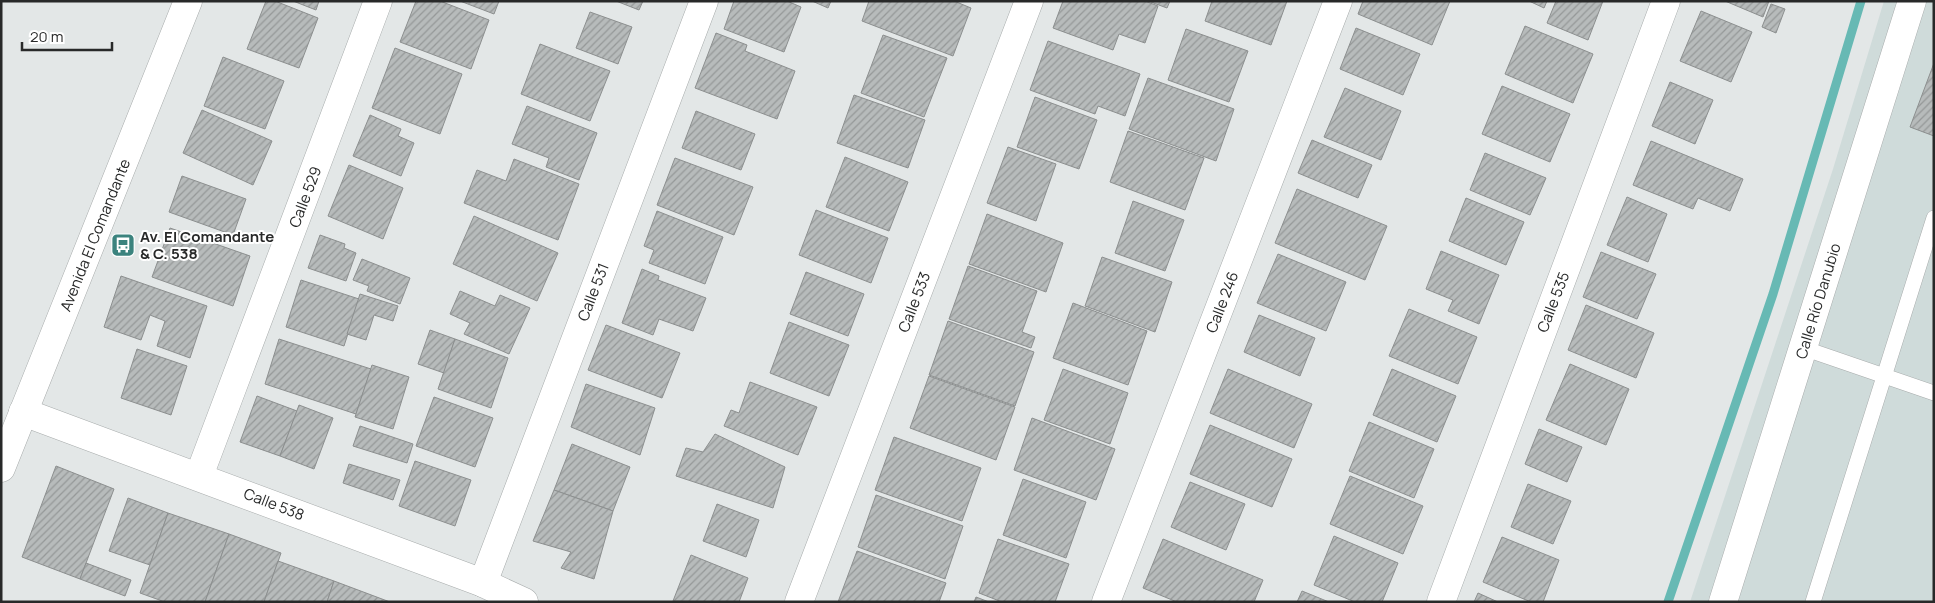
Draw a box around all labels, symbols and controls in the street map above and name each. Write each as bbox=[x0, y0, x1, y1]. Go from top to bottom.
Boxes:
scale bar bbox=[22, 20, 112, 52]
text: 20 m bbox=[30, 26, 63, 47]
street label: Avenida El Comandante bbox=[55, 155, 135, 314]
street label: Calle 529 bbox=[284, 163, 326, 231]
place label: Av. El Comandante & C. 538 bbox=[140, 226, 274, 264]
bus stop icon: Av. El Comandante & C. 538 bbox=[110, 232, 136, 258]
street label: Calle Río Danubio bbox=[1790, 240, 1846, 362]
street label: Calle 531 bbox=[572, 260, 614, 324]
street label: Calle 246 bbox=[1201, 268, 1243, 336]
street label: Calle 533 bbox=[893, 269, 935, 335]
street label: Calle 535 bbox=[1532, 269, 1574, 335]
street label: Calle 538 bbox=[241, 483, 307, 525]

